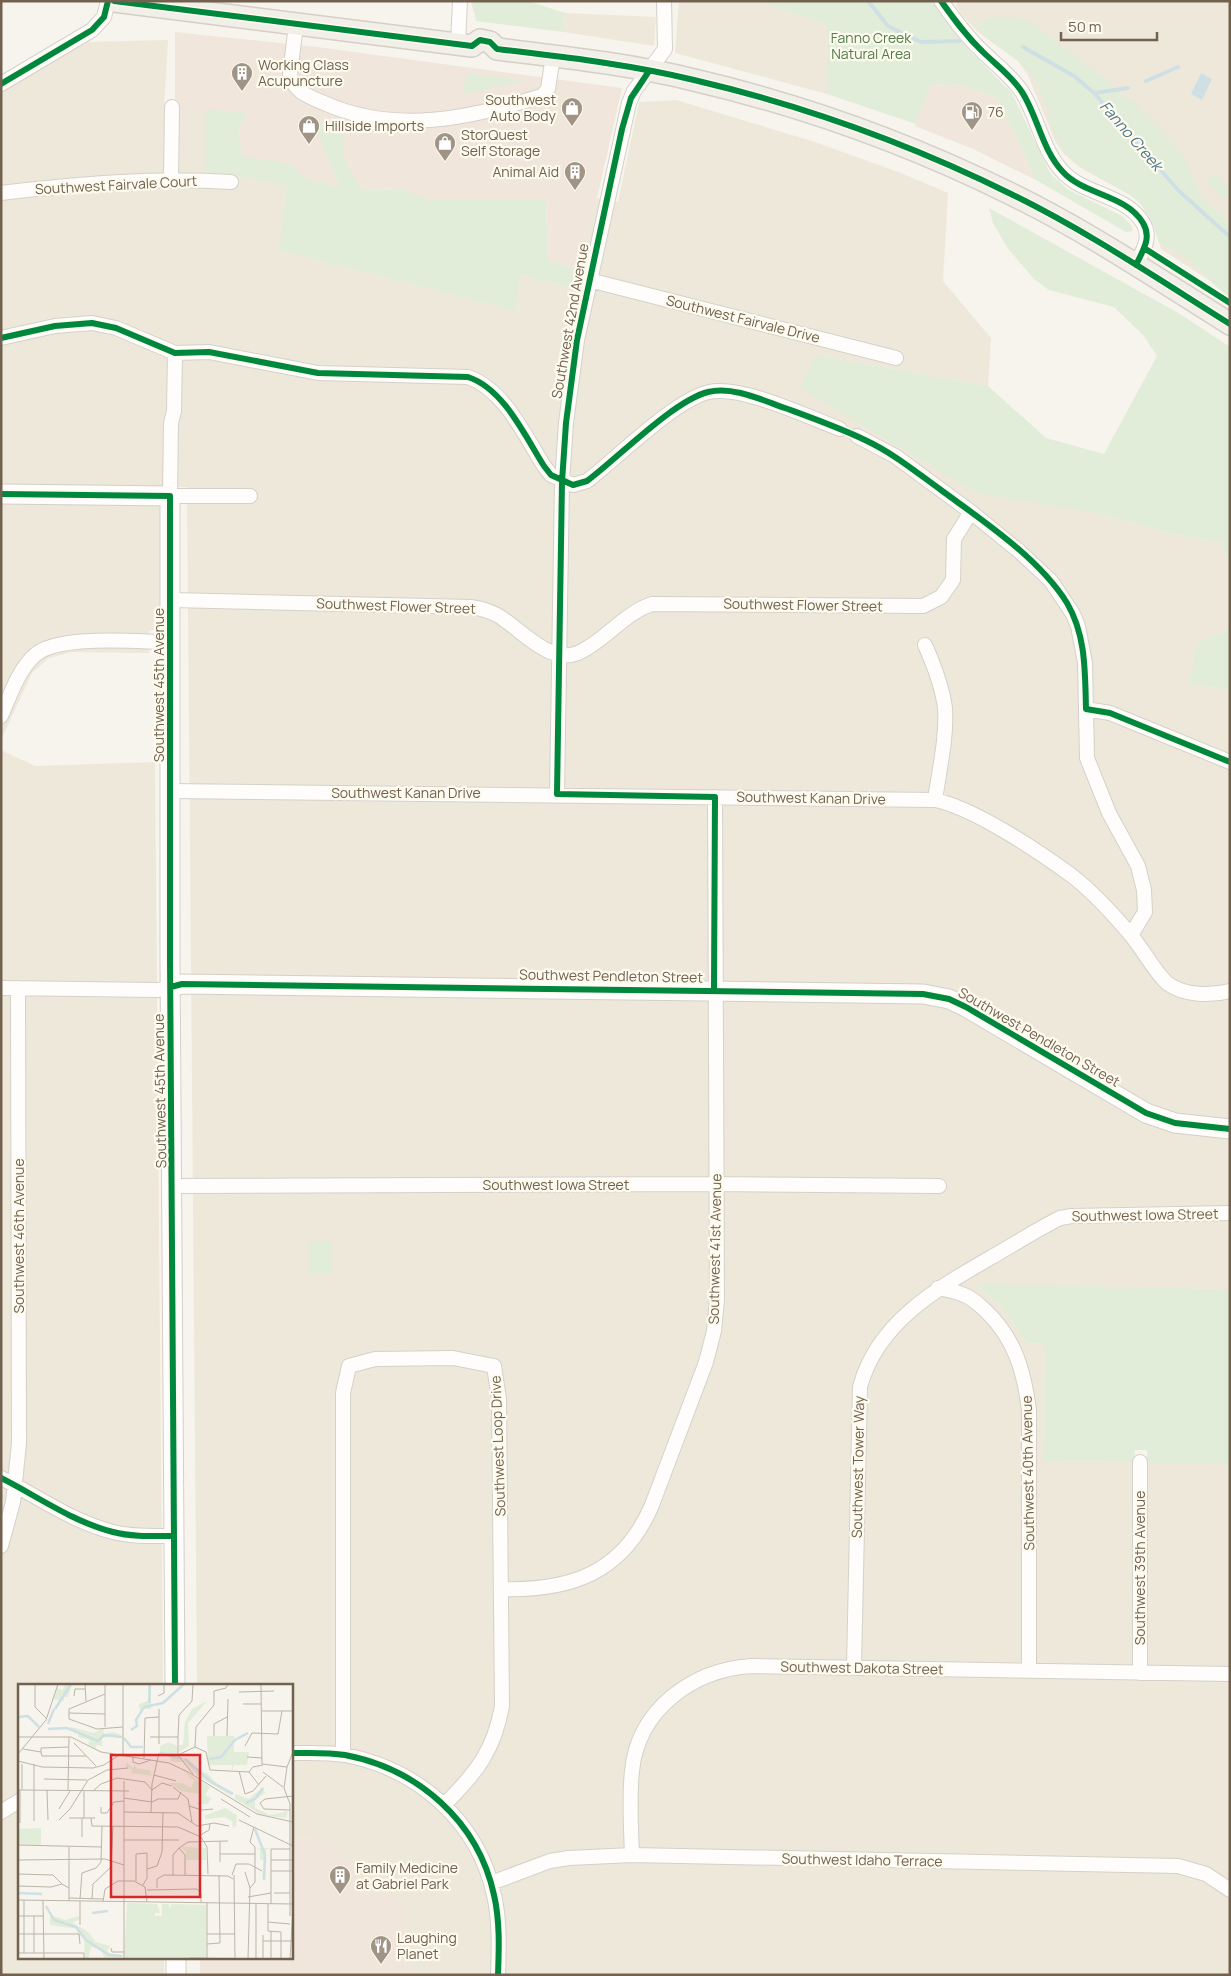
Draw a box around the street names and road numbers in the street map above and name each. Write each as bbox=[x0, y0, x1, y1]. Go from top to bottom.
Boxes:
street label: Southwest Fairvale Court bbox=[34, 171, 198, 198]
street label: Southwest 42nd Avenue bbox=[547, 242, 593, 400]
street label: Southwest Fairvale Drive bbox=[664, 290, 822, 347]
street label: Southwest Flower Street bbox=[316, 593, 476, 618]
street label: Southwest Flower Street bbox=[723, 594, 883, 615]
street label: Southwest 45th Avenue bbox=[149, 608, 168, 762]
street label: Southwest Kanan Drive bbox=[331, 783, 481, 802]
street label: Southwest Kanan Drive bbox=[736, 787, 886, 808]
street label: Southwest Pendleton Street bbox=[519, 964, 703, 987]
street label: Southwest Pendleton Street bbox=[955, 982, 1124, 1091]
street label: Southwest 45th Avenue bbox=[149, 1014, 170, 1168]
street label: Southwest 46th Avenue bbox=[9, 1158, 28, 1314]
street label: Southwest 41st Avenue bbox=[704, 1173, 725, 1325]
street label: Southwest Iowa Street bbox=[483, 1175, 630, 1194]
street label: Southwest Iowa Street bbox=[1071, 1204, 1219, 1225]
street label: Southwest Loop Drive bbox=[486, 1375, 509, 1517]
street label: Southwest Tower Way bbox=[847, 1395, 868, 1538]
street label: Southwest 40th Avenue bbox=[1017, 1395, 1038, 1551]
street label: Southwest 39th Avenue bbox=[1130, 1491, 1149, 1645]
street label: Southwest Dakota Street bbox=[780, 1657, 944, 1678]
street label: Southwest Idaho Terrace bbox=[781, 1849, 943, 1870]

